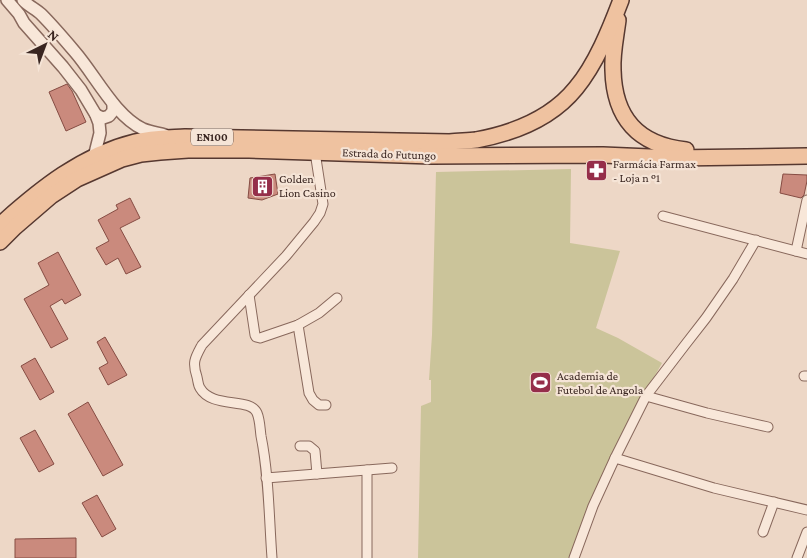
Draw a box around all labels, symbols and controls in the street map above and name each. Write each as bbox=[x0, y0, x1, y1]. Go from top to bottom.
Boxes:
north arrow bbox=[20, 20, 70, 70]
text: N bbox=[45, 26, 63, 45]
road number: EN100 bbox=[191, 128, 233, 146]
street label: Estrada do Futungo bbox=[342, 145, 436, 163]
place label: Farmácia Farmax - Loja n º1 bbox=[613, 157, 696, 185]
pharmacy icon: Farmácia Farmax - Loja n º1 bbox=[585, 159, 609, 183]
place label: Golden Lion Casino bbox=[279, 172, 336, 200]
building icon: Golden Lion Casino bbox=[251, 174, 275, 198]
place label: Academia de Futebol de Angola bbox=[557, 369, 644, 397]
sports icon: Academia de Futebol de Angola bbox=[529, 371, 553, 395]

